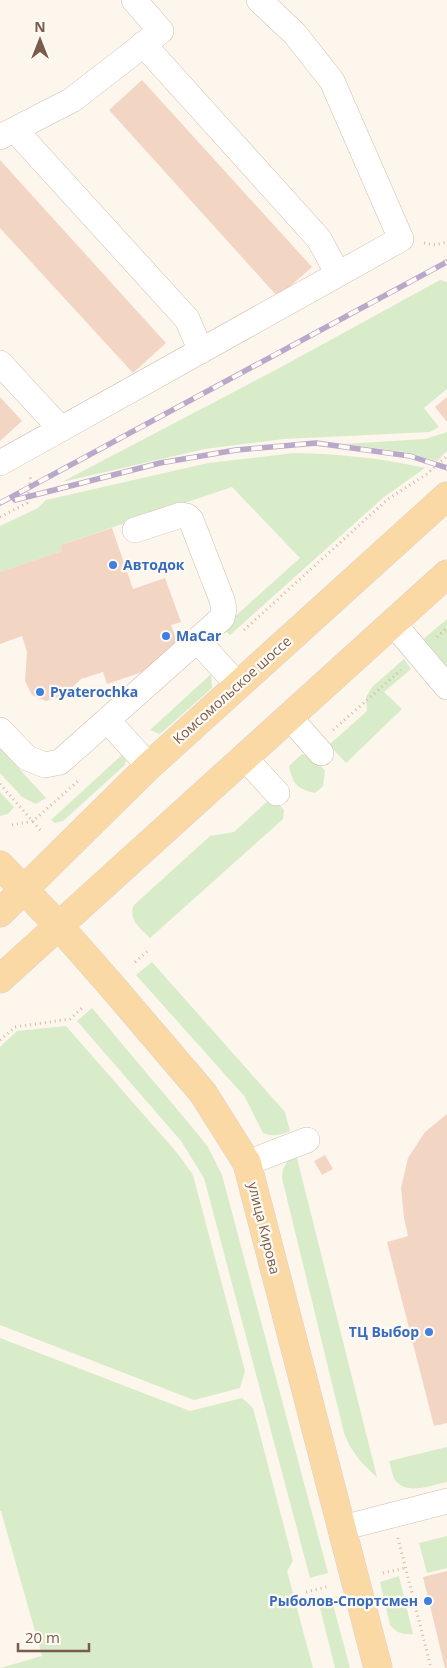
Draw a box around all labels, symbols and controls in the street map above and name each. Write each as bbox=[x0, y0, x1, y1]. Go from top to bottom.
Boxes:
north arrow bbox=[15, 15, 65, 65]
text: N bbox=[34, 17, 46, 36]
place label: Автодок bbox=[123, 555, 185, 574]
marker: Автодок bbox=[107, 559, 119, 571]
place label: MaCar bbox=[176, 626, 222, 645]
marker: MaCar bbox=[160, 630, 172, 642]
street label: Комсомольское шоссе bbox=[168, 631, 295, 748]
place label: Pyaterochka bbox=[50, 682, 138, 701]
marker: Pyaterochka bbox=[34, 686, 46, 698]
street label: улица Кирова bbox=[244, 1180, 285, 1276]
place label: ТЦ Выбор bbox=[349, 1322, 419, 1341]
marker: ТЦ Выбор bbox=[423, 1326, 435, 1338]
place label: Рыболов-Спортсмен bbox=[269, 1591, 418, 1610]
marker: Рыболов-Спортсмен bbox=[422, 1595, 434, 1607]
scale bar bbox=[18, 1620, 89, 1652]
text: 20 m bbox=[25, 1627, 60, 1647]

